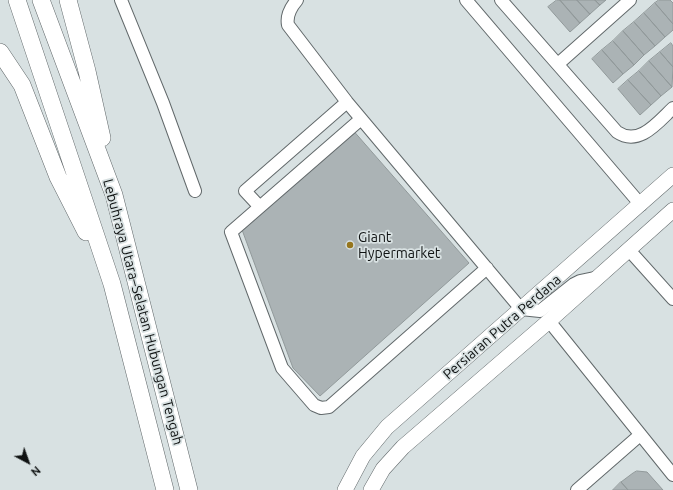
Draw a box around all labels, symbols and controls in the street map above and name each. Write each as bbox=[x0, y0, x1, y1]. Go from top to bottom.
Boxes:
street label: Lebuhraya Utara–Selatan Hubungan Tengah bbox=[99, 177, 187, 447]
place label: Giant Hypermarket bbox=[358, 229, 440, 262]
marker: Giant Hypermarket bbox=[345, 240, 355, 250]
street label: Persiaran Putra Perdana bbox=[440, 271, 564, 383]
north arrow bbox=[8, 442, 48, 482]
text: N bbox=[29, 464, 43, 478]

